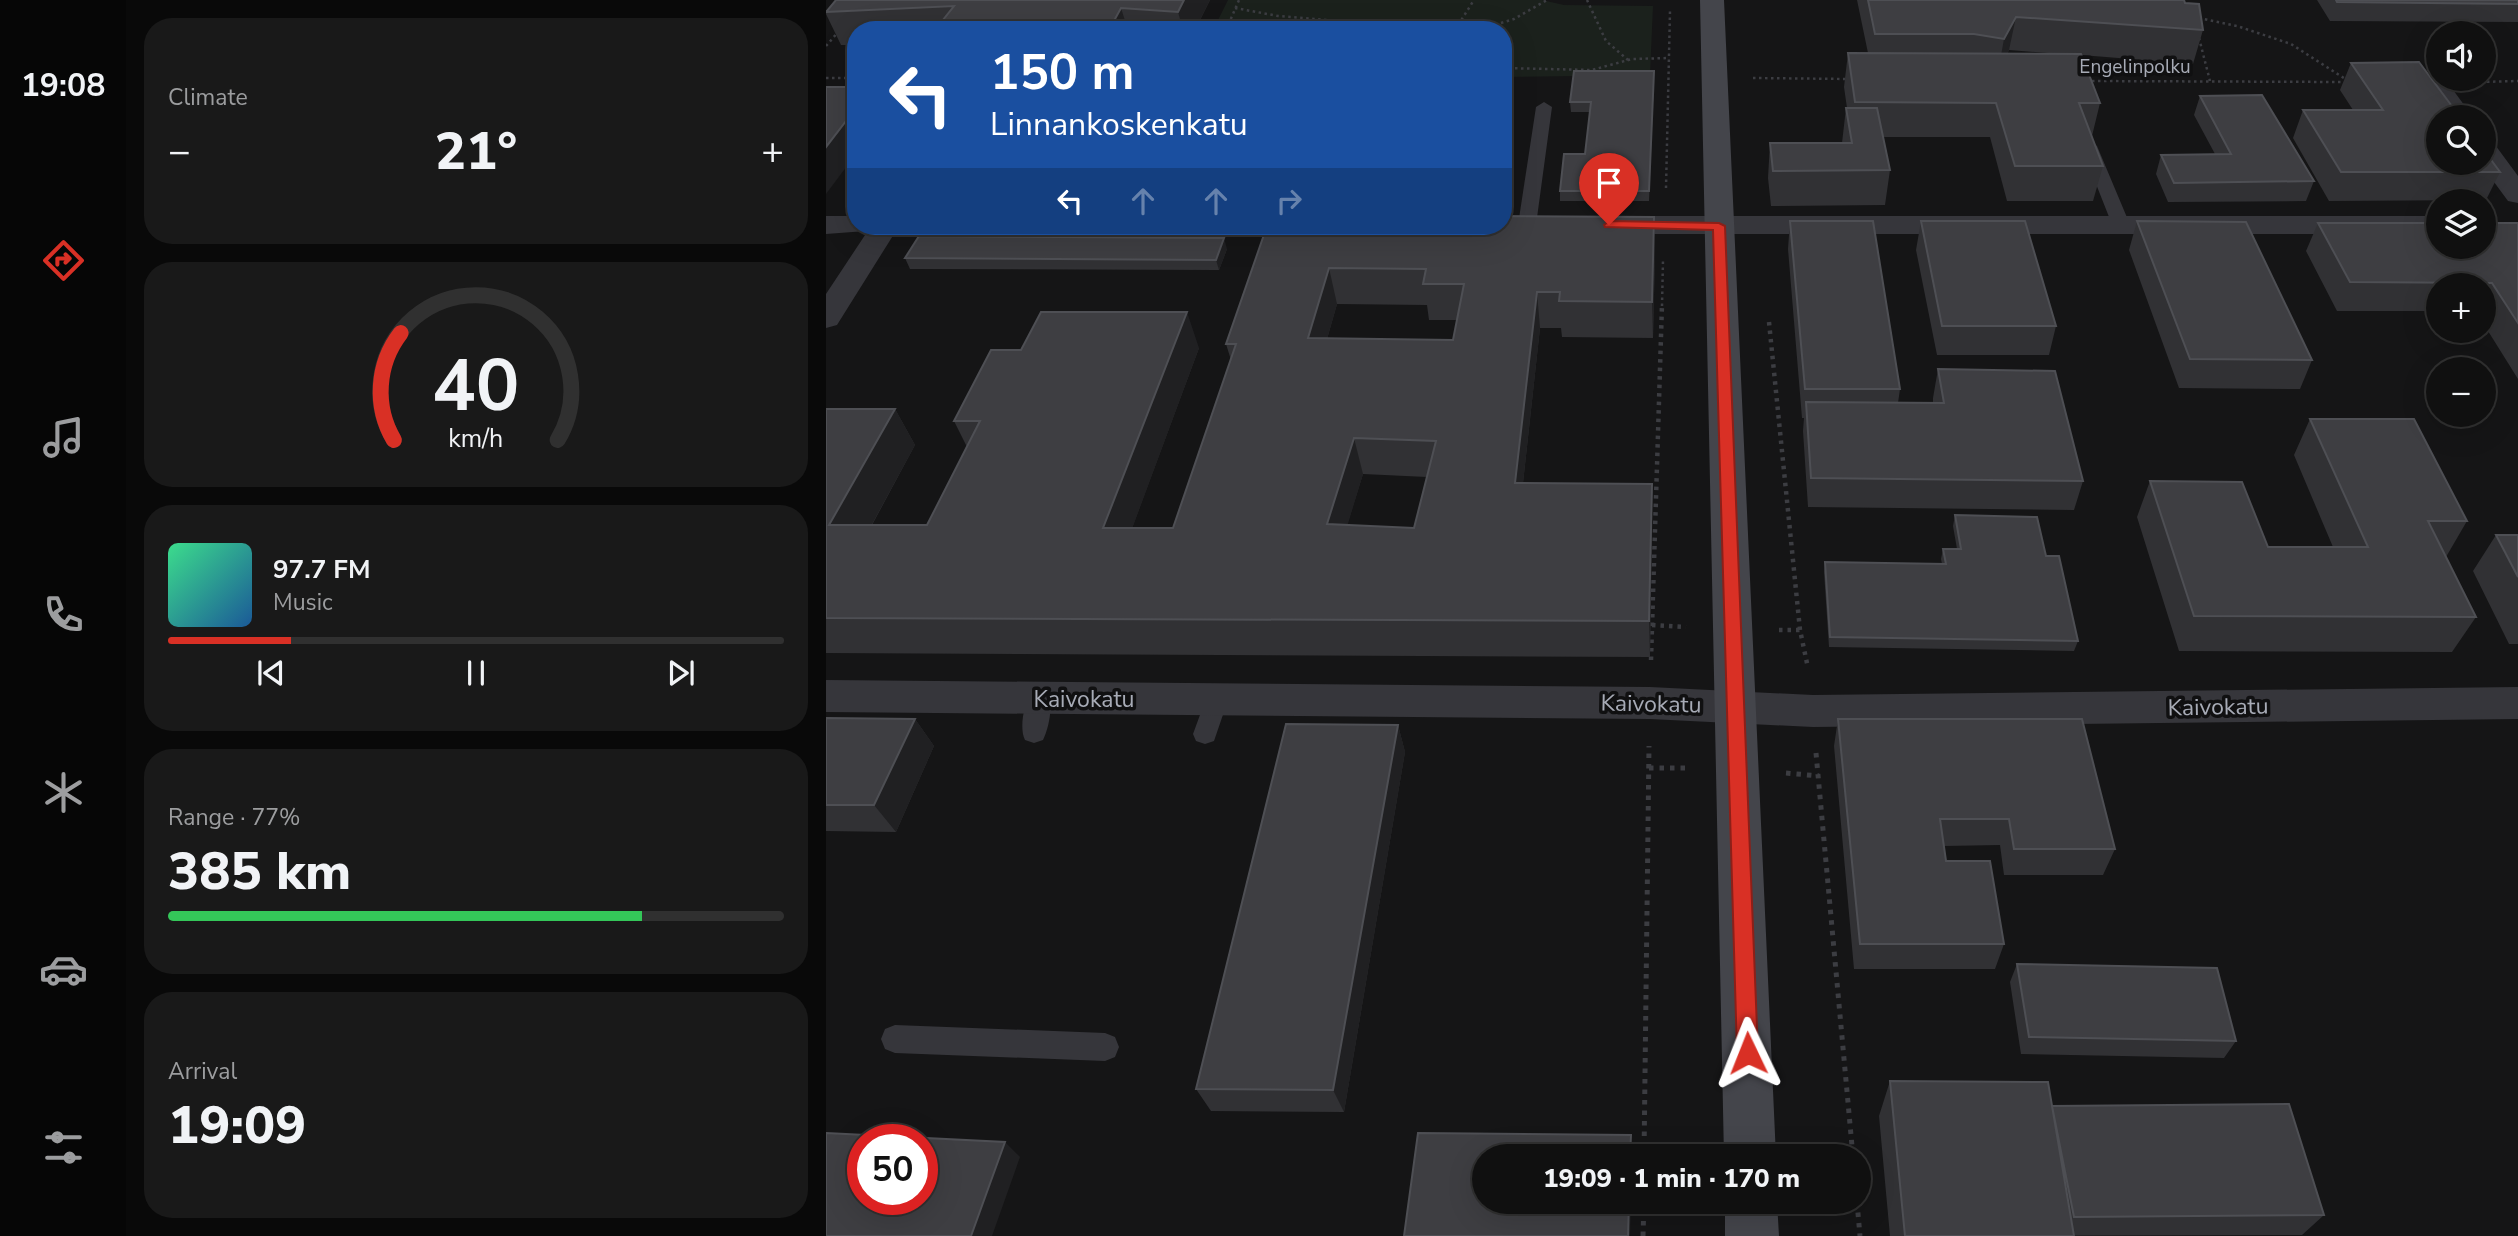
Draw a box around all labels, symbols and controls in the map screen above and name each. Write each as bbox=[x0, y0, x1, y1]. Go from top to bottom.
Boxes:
map controls bbox=[2426, 21, 2496, 427]
button: sound bbox=[2426, 21, 2496, 91]
text: 150 m bbox=[990, 39, 1134, 106]
icon: left bbox=[875, 49, 966, 140]
street label: Engelinpolku bbox=[2079, 54, 2191, 80]
text: 19:08 bbox=[21, 64, 105, 107]
text: Climate bbox=[168, 82, 248, 113]
text: Linnankoskenkatu bbox=[990, 103, 1248, 146]
button: search bbox=[2426, 105, 2496, 175]
text: 21° bbox=[435, 116, 517, 187]
text: − bbox=[168, 126, 191, 177]
text: + bbox=[761, 126, 784, 177]
pin bbox=[1579, 153, 1639, 225]
icon: arrive bbox=[1590, 164, 1628, 202]
icon: left bbox=[1051, 182, 1089, 220]
icon: ahead bbox=[1124, 182, 1162, 220]
icon: ahead bbox=[1197, 182, 1235, 220]
icon: right bbox=[1270, 182, 1308, 220]
button: layers bbox=[2426, 189, 2496, 259]
icon: directions bbox=[39, 236, 88, 285]
button: + bbox=[2426, 273, 2496, 343]
text: 40 bbox=[432, 337, 520, 437]
button: − bbox=[2426, 357, 2496, 427]
icon: music bbox=[39, 413, 88, 462]
text: km/h bbox=[448, 422, 504, 456]
text: 97.7 FM bbox=[273, 552, 370, 587]
text: Music bbox=[273, 587, 333, 618]
icon: phone bbox=[39, 590, 88, 639]
icon: previous bbox=[252, 654, 290, 692]
icon: pause bbox=[457, 654, 495, 692]
icon: next bbox=[662, 654, 700, 692]
street label: Kaivokatu bbox=[1034, 684, 1134, 715]
street label: Kaivokatu bbox=[1600, 688, 1702, 720]
street label: Kaivokatu bbox=[2167, 691, 2269, 723]
icon: climate bbox=[39, 768, 88, 817]
text: Range · 77% bbox=[168, 802, 300, 833]
text: 385 km bbox=[168, 836, 351, 907]
icon: car bbox=[39, 945, 88, 994]
position arrow bbox=[1711, 1016, 1785, 1090]
text: Arrival bbox=[168, 1056, 237, 1087]
text: 19:09 bbox=[168, 1090, 306, 1161]
icon: filters bbox=[39, 1123, 88, 1172]
speed limit sign: 50 bbox=[847, 1124, 938, 1215]
text: 19:09 · 1 min · 170 m bbox=[1543, 1161, 1800, 1196]

